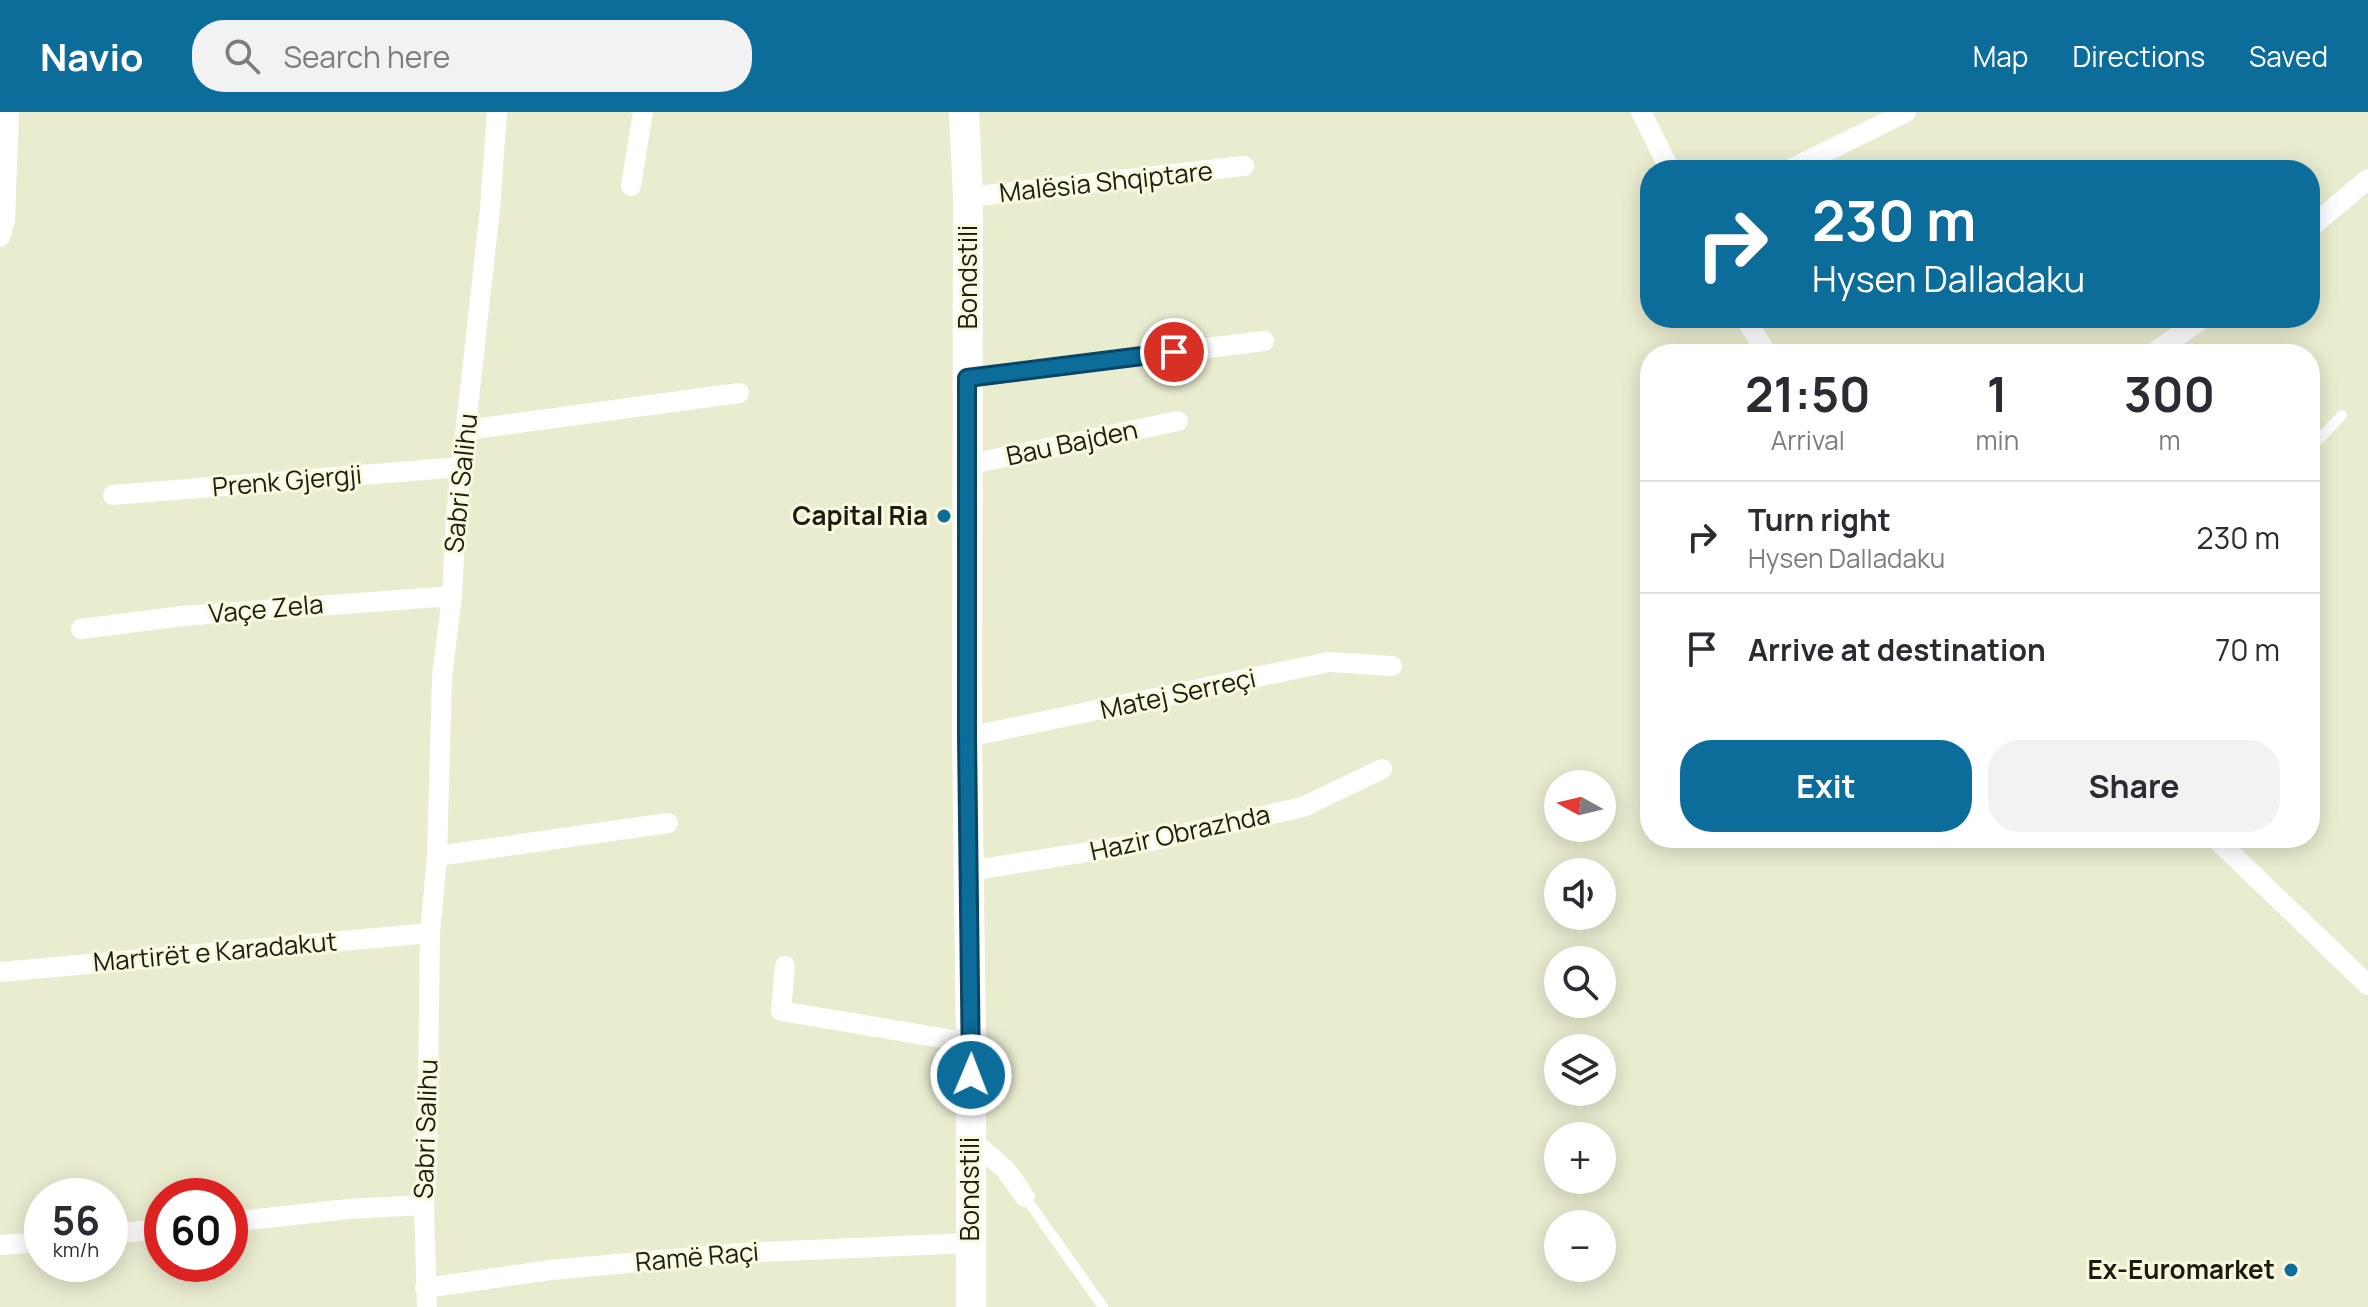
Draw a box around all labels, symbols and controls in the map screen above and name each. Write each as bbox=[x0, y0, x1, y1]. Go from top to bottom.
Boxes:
search box bbox=[192, 20, 752, 92]
text: Navio bbox=[40, 30, 144, 82]
icon: search bbox=[220, 34, 264, 78]
text: Search here bbox=[284, 36, 450, 77]
text: Map bbox=[1973, 37, 2028, 75]
text: Directions bbox=[2072, 37, 2205, 75]
text: Saved bbox=[2249, 37, 2328, 75]
street label: Malësia Shqiptare bbox=[997, 152, 1214, 210]
text: 230 m bbox=[1812, 181, 1976, 258]
icon: right bbox=[1680, 192, 1784, 296]
street label: Bondstili bbox=[949, 225, 985, 329]
text: Hysen Dalladaku bbox=[1812, 254, 2085, 303]
pin bbox=[1140, 318, 1208, 386]
icon: arrive bbox=[1152, 330, 1196, 374]
text: 21:50 bbox=[1745, 361, 1871, 426]
text: 1 bbox=[1987, 361, 2008, 426]
text: 300 bbox=[2124, 361, 2215, 426]
street label: Sabri Salihu bbox=[435, 411, 485, 554]
street label: Bau Bajden bbox=[1003, 411, 1141, 474]
text: Arrival bbox=[1771, 422, 1845, 458]
text: min bbox=[1976, 422, 2019, 458]
text: m bbox=[2159, 422, 2181, 458]
street label: Prenk Gjergji bbox=[211, 456, 363, 504]
place label: Capital Ria bbox=[792, 497, 928, 533]
text: Turn right bbox=[1748, 499, 1891, 540]
marker: Capital Ria bbox=[935, 507, 953, 525]
icon: right bbox=[1680, 515, 1724, 559]
text: 230 m bbox=[2197, 517, 2280, 558]
text: Hysen Dalladaku bbox=[1748, 540, 1945, 576]
street label: Vaçe Zela bbox=[207, 585, 325, 631]
icon: arrive bbox=[1680, 627, 1724, 671]
text: Arrive at destination bbox=[1748, 629, 2046, 670]
text: 70 m bbox=[2215, 629, 2280, 670]
street label: Matej Serreçi bbox=[1097, 659, 1259, 727]
button: Exit bbox=[1680, 740, 1972, 832]
button: Share bbox=[1988, 740, 2280, 832]
north arrow bbox=[1544, 770, 1616, 842]
map controls bbox=[1544, 770, 1616, 1282]
street label: Hazir Obrazhda bbox=[1086, 795, 1273, 869]
button: sound bbox=[1544, 858, 1616, 930]
street label: Martirët e Karadakut bbox=[92, 922, 338, 980]
button: search bbox=[1544, 946, 1616, 1018]
position arrow bbox=[929, 1033, 1013, 1117]
button: layers bbox=[1544, 1034, 1616, 1106]
street label: Sabri Salihu bbox=[405, 1058, 445, 1200]
button: + bbox=[1544, 1122, 1616, 1194]
street label: Bondstili bbox=[951, 1137, 987, 1241]
speed limit sign: 60 bbox=[144, 1178, 248, 1282]
text: 56 bbox=[52, 1192, 100, 1247]
button: − bbox=[1544, 1210, 1616, 1282]
street label: Ramë Raçi bbox=[633, 1233, 760, 1279]
text: km/h bbox=[53, 1236, 99, 1263]
place label: Ex-Euromarket bbox=[2087, 1251, 2275, 1287]
marker: Ex-Euromarket bbox=[2282, 1261, 2300, 1279]

